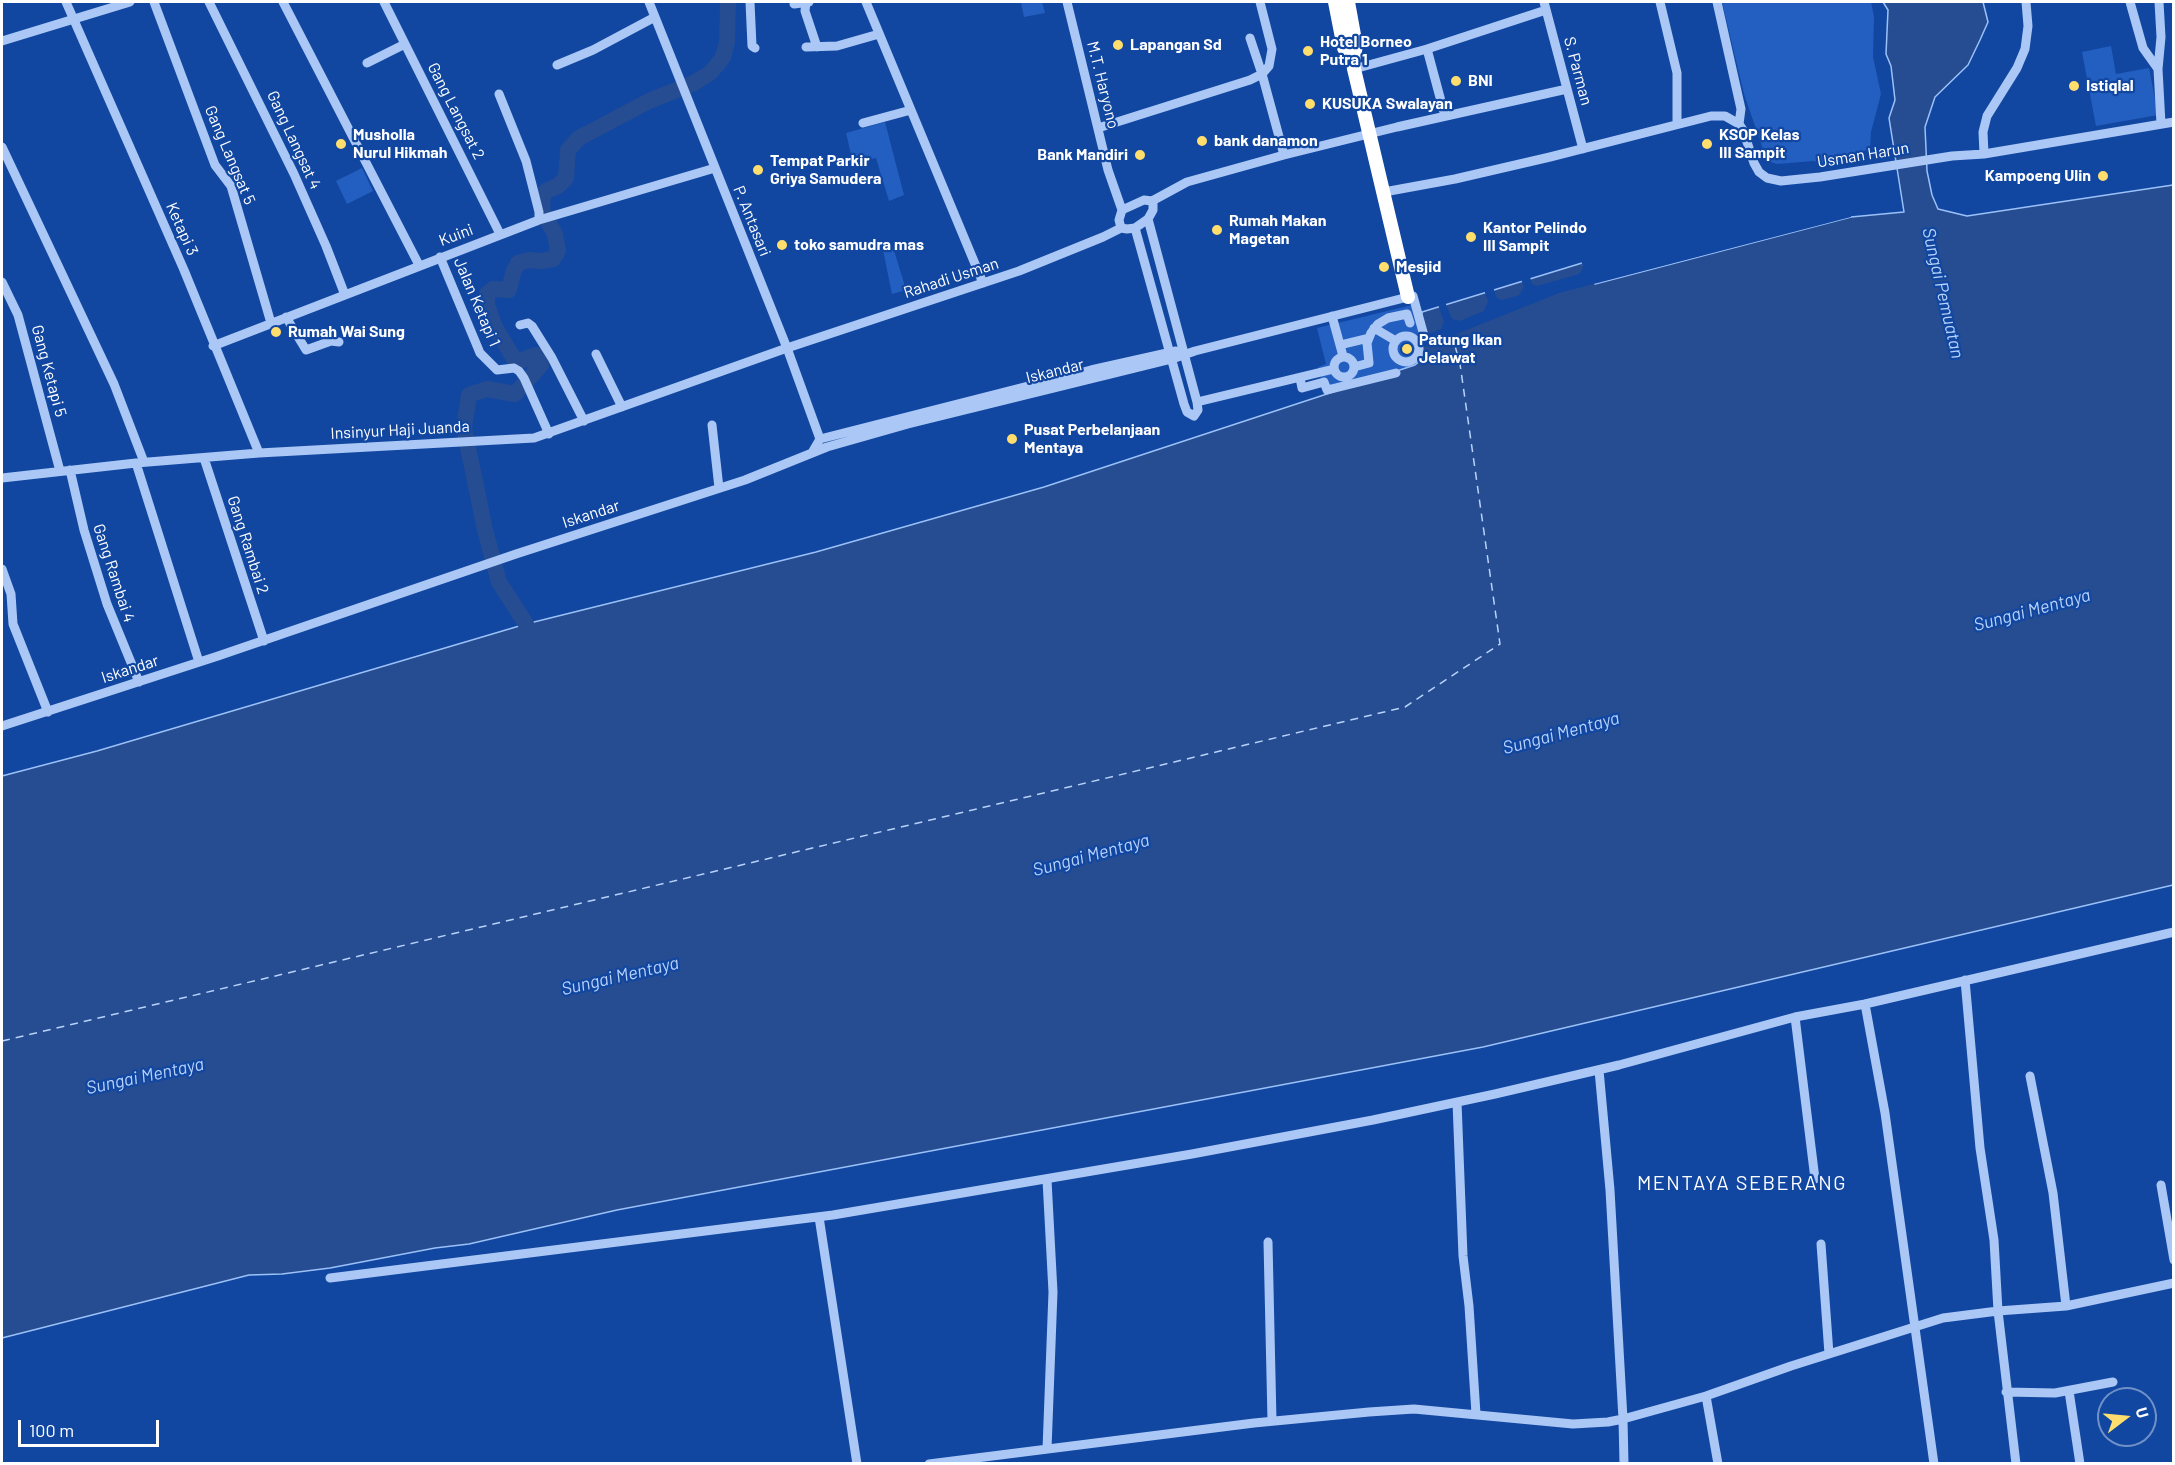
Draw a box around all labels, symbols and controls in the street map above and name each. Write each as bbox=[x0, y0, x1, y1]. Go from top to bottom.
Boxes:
place label: Hotel Borneo Putra 1 bbox=[1320, 32, 1412, 70]
place label: Lapangan Sd bbox=[1130, 35, 1222, 55]
street label: S. Parman bbox=[1560, 35, 1596, 107]
marker: Lapangan Sd bbox=[1111, 38, 1125, 52]
street label: M.T. Haryono bbox=[1083, 39, 1123, 131]
marker: Hotel Borneo Putra 1 bbox=[1301, 44, 1315, 58]
street label: Gang Langsat 2 bbox=[423, 59, 489, 163]
place label: BNI bbox=[1468, 71, 1493, 91]
marker: BNI bbox=[1449, 74, 1463, 88]
place label: Istiqlal bbox=[2086, 76, 2134, 96]
marker: Istiqlal bbox=[2067, 79, 2081, 93]
street label: Gang Langsat 4 bbox=[263, 88, 325, 192]
place label: KUSUKA Swalayan bbox=[1322, 94, 1453, 114]
marker: KUSUKA Swalayan bbox=[1303, 97, 1317, 111]
street label: Gang Langsat 5 bbox=[201, 103, 259, 207]
place label: Musholla Nurul Hikmah bbox=[353, 125, 448, 163]
place label: KSOP Kelas III Sampit bbox=[1719, 125, 1799, 163]
place label: bank danamon bbox=[1214, 131, 1318, 151]
marker: bank danamon bbox=[1195, 134, 1209, 148]
marker: Musholla Nurul Hikmah bbox=[334, 137, 348, 151]
marker: KSOP Kelas III Sampit bbox=[1700, 137, 1714, 151]
street label: Usman Harun bbox=[1816, 138, 1910, 172]
place label: Bank Mandiri bbox=[1037, 145, 1128, 165]
marker: Bank Mandiri bbox=[1133, 148, 1147, 162]
place label: Tempat Parkir Griya Samudera bbox=[770, 151, 882, 189]
marker: Tempat Parkir Griya Samudera bbox=[751, 163, 765, 177]
place label: Kampoeng Ulin bbox=[1985, 166, 2091, 186]
marker: Kampoeng Ulin bbox=[2096, 169, 2110, 183]
street label: P. Antasari bbox=[729, 183, 775, 259]
street label: Ketapi 3 bbox=[162, 199, 202, 259]
place label: Rumah Makan Magetan bbox=[1229, 211, 1327, 249]
place label: Kantor Pelindo III Sampit bbox=[1483, 218, 1587, 256]
street label: Kuini bbox=[436, 220, 476, 250]
marker: Rumah Makan Magetan bbox=[1210, 223, 1224, 237]
water label: Sungai Pemuatan bbox=[1917, 225, 1969, 361]
marker: Kantor Pelindo III Sampit bbox=[1464, 230, 1478, 244]
place label: toko samudra mas bbox=[794, 235, 924, 255]
marker: toko samudra mas bbox=[775, 238, 789, 252]
street label: Rahadi Usman bbox=[901, 254, 1001, 302]
street label: Jalan Ketapi 1 bbox=[450, 255, 504, 349]
place label: Mesjid bbox=[1396, 257, 1441, 277]
marker: Mesjid bbox=[1377, 260, 1391, 274]
place label: Rumah Wai Sung bbox=[288, 322, 405, 342]
street label: Gang Ketapi 5 bbox=[27, 323, 71, 419]
marker: Rumah Wai Sung bbox=[269, 325, 283, 339]
place label: Patung Ikan Jelawat bbox=[1419, 330, 1502, 368]
marker: Patung Ikan Jelawat bbox=[1400, 342, 1414, 356]
street label: Iskandar bbox=[1024, 355, 1086, 387]
street label: Insinyur Haji Juanda bbox=[330, 417, 470, 443]
place label: Pusat Perbelanjaan Mentaya bbox=[1024, 420, 1160, 458]
marker: Pusat Perbelanjaan Mentaya bbox=[1005, 432, 1019, 446]
street label: Gang Rambai 2 bbox=[223, 493, 273, 597]
street label: Iskandar bbox=[560, 496, 622, 532]
street label: Gang Rambai 4 bbox=[89, 521, 139, 625]
water label: Sungai Mentaya bbox=[1971, 584, 2093, 636]
street label: Iskandar bbox=[99, 651, 161, 687]
water label: Sungai Mentaya bbox=[1500, 707, 1622, 759]
water label: Sungai Mentaya bbox=[1030, 829, 1152, 881]
water label: Sungai Mentaya bbox=[559, 952, 681, 1000]
water label: Sungai Mentaya bbox=[84, 1053, 206, 1099]
district label: MENTAYA SEBERANG bbox=[1637, 1171, 1847, 1195]
north arrow bbox=[2097, 1387, 2157, 1447]
text: U bbox=[2132, 1405, 2153, 1420]
scale bar bbox=[21, 1408, 162, 1446]
text: 100 m bbox=[29, 1419, 74, 1441]

